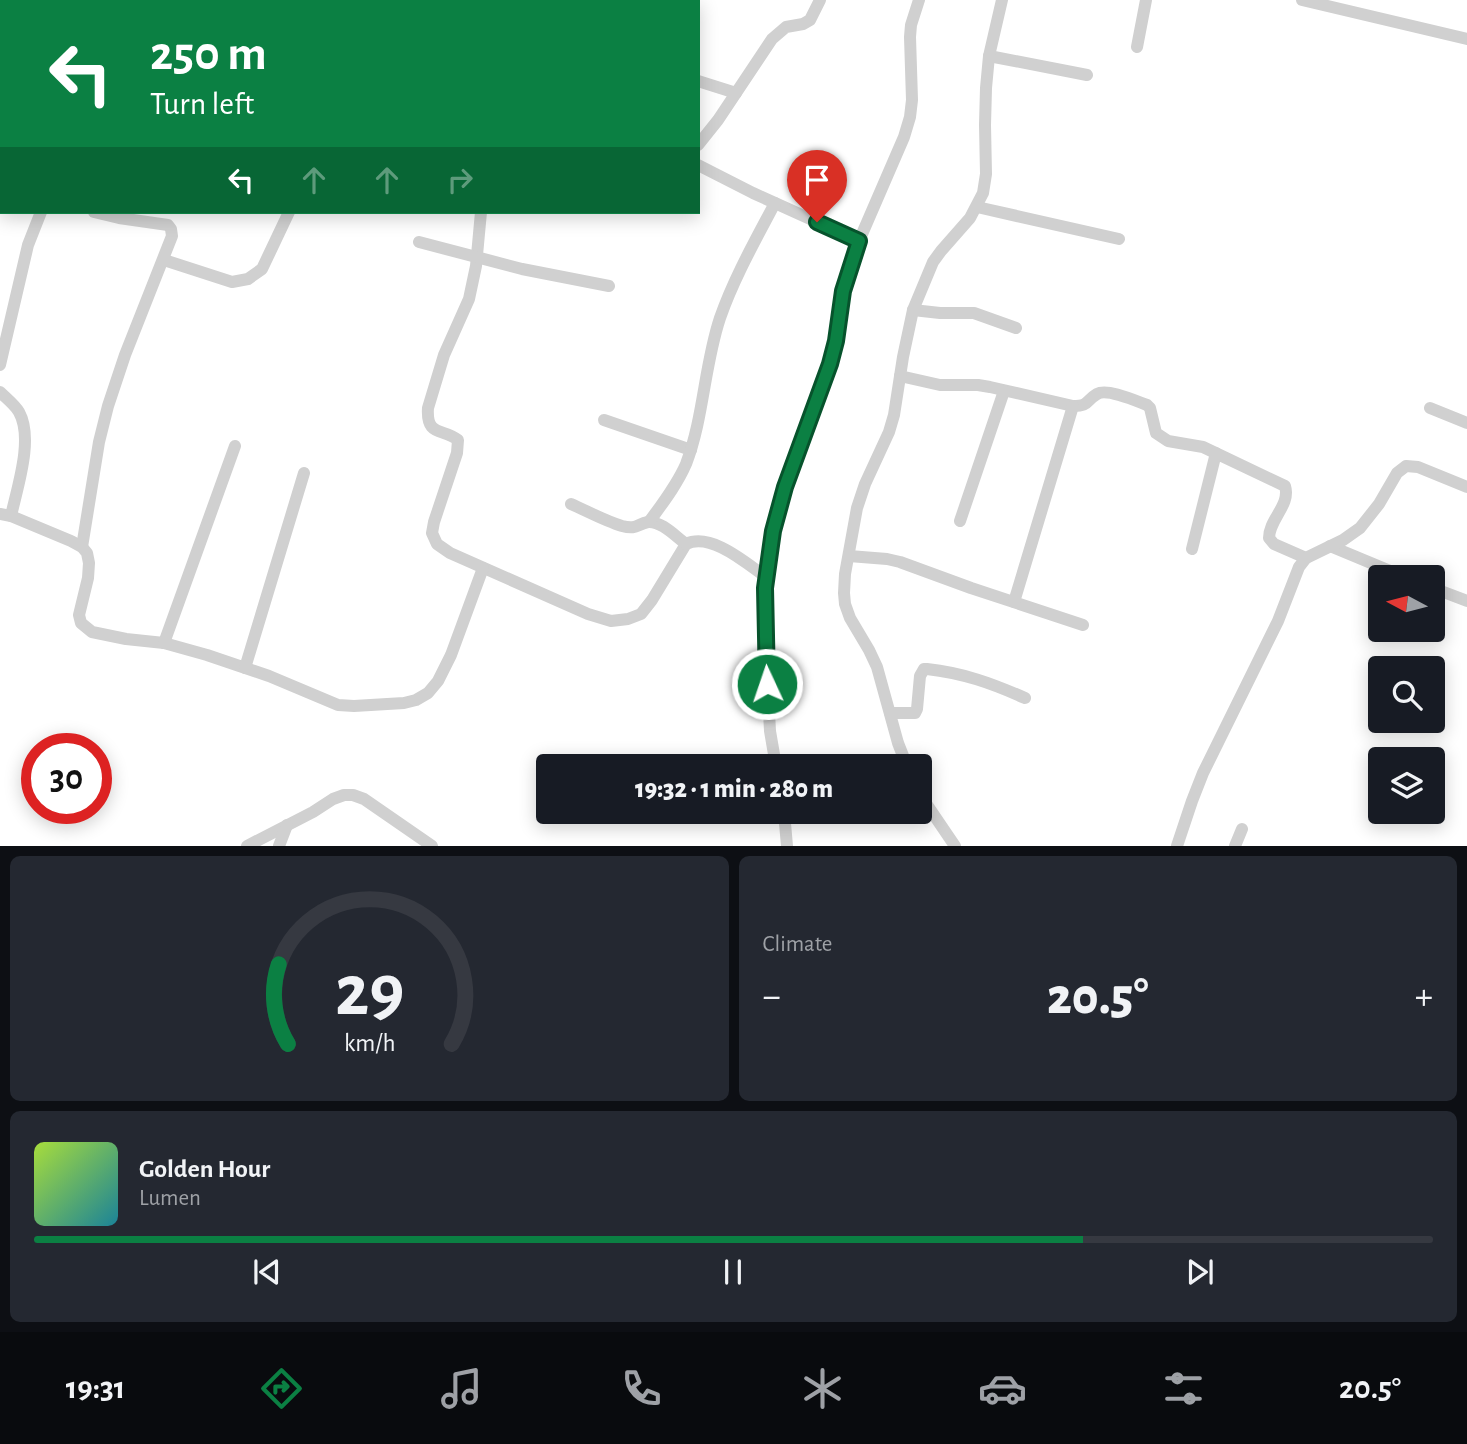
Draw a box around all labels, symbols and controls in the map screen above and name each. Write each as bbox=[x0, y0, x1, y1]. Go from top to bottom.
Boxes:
icon: left bbox=[35, 28, 126, 119]
text: 250 m bbox=[150, 30, 267, 79]
text: Turn left bbox=[150, 88, 254, 120]
pin bbox=[787, 150, 847, 222]
icon: left bbox=[222, 161, 260, 199]
icon: ahead bbox=[295, 161, 333, 199]
icon: ahead bbox=[368, 161, 406, 199]
icon: right bbox=[441, 161, 479, 199]
icon: arrive bbox=[798, 161, 836, 199]
north arrow bbox=[1368, 565, 1446, 642]
map controls bbox=[1368, 565, 1445, 824]
position arrow bbox=[730, 647, 804, 721]
button: search bbox=[1368, 656, 1445, 733]
speed limit sign: 30 bbox=[21, 733, 112, 824]
button: layers bbox=[1368, 747, 1445, 824]
text: 19:32 · 1 min · 280 m bbox=[635, 776, 833, 802]
text: Climate bbox=[763, 933, 832, 956]
text: 29 bbox=[335, 957, 404, 1030]
text: 20.5° bbox=[1047, 971, 1149, 1023]
text: − bbox=[763, 978, 781, 1016]
text: + bbox=[1415, 978, 1433, 1016]
text: km/h bbox=[343, 1031, 395, 1056]
text: Golden Hour bbox=[139, 1156, 270, 1182]
text: Lumen bbox=[139, 1187, 201, 1210]
icon: previous bbox=[248, 1253, 286, 1291]
icon: pause bbox=[714, 1253, 752, 1291]
icon: next bbox=[1181, 1253, 1219, 1291]
icon: directions bbox=[257, 1364, 306, 1413]
icon: music bbox=[437, 1364, 486, 1413]
icon: phone bbox=[617, 1364, 666, 1413]
icon: climate bbox=[798, 1364, 847, 1413]
icon: car bbox=[978, 1364, 1027, 1413]
icon: filters bbox=[1159, 1364, 1208, 1413]
text: 19:31 bbox=[66, 1372, 125, 1404]
text: 20.5° bbox=[1339, 1372, 1401, 1404]

